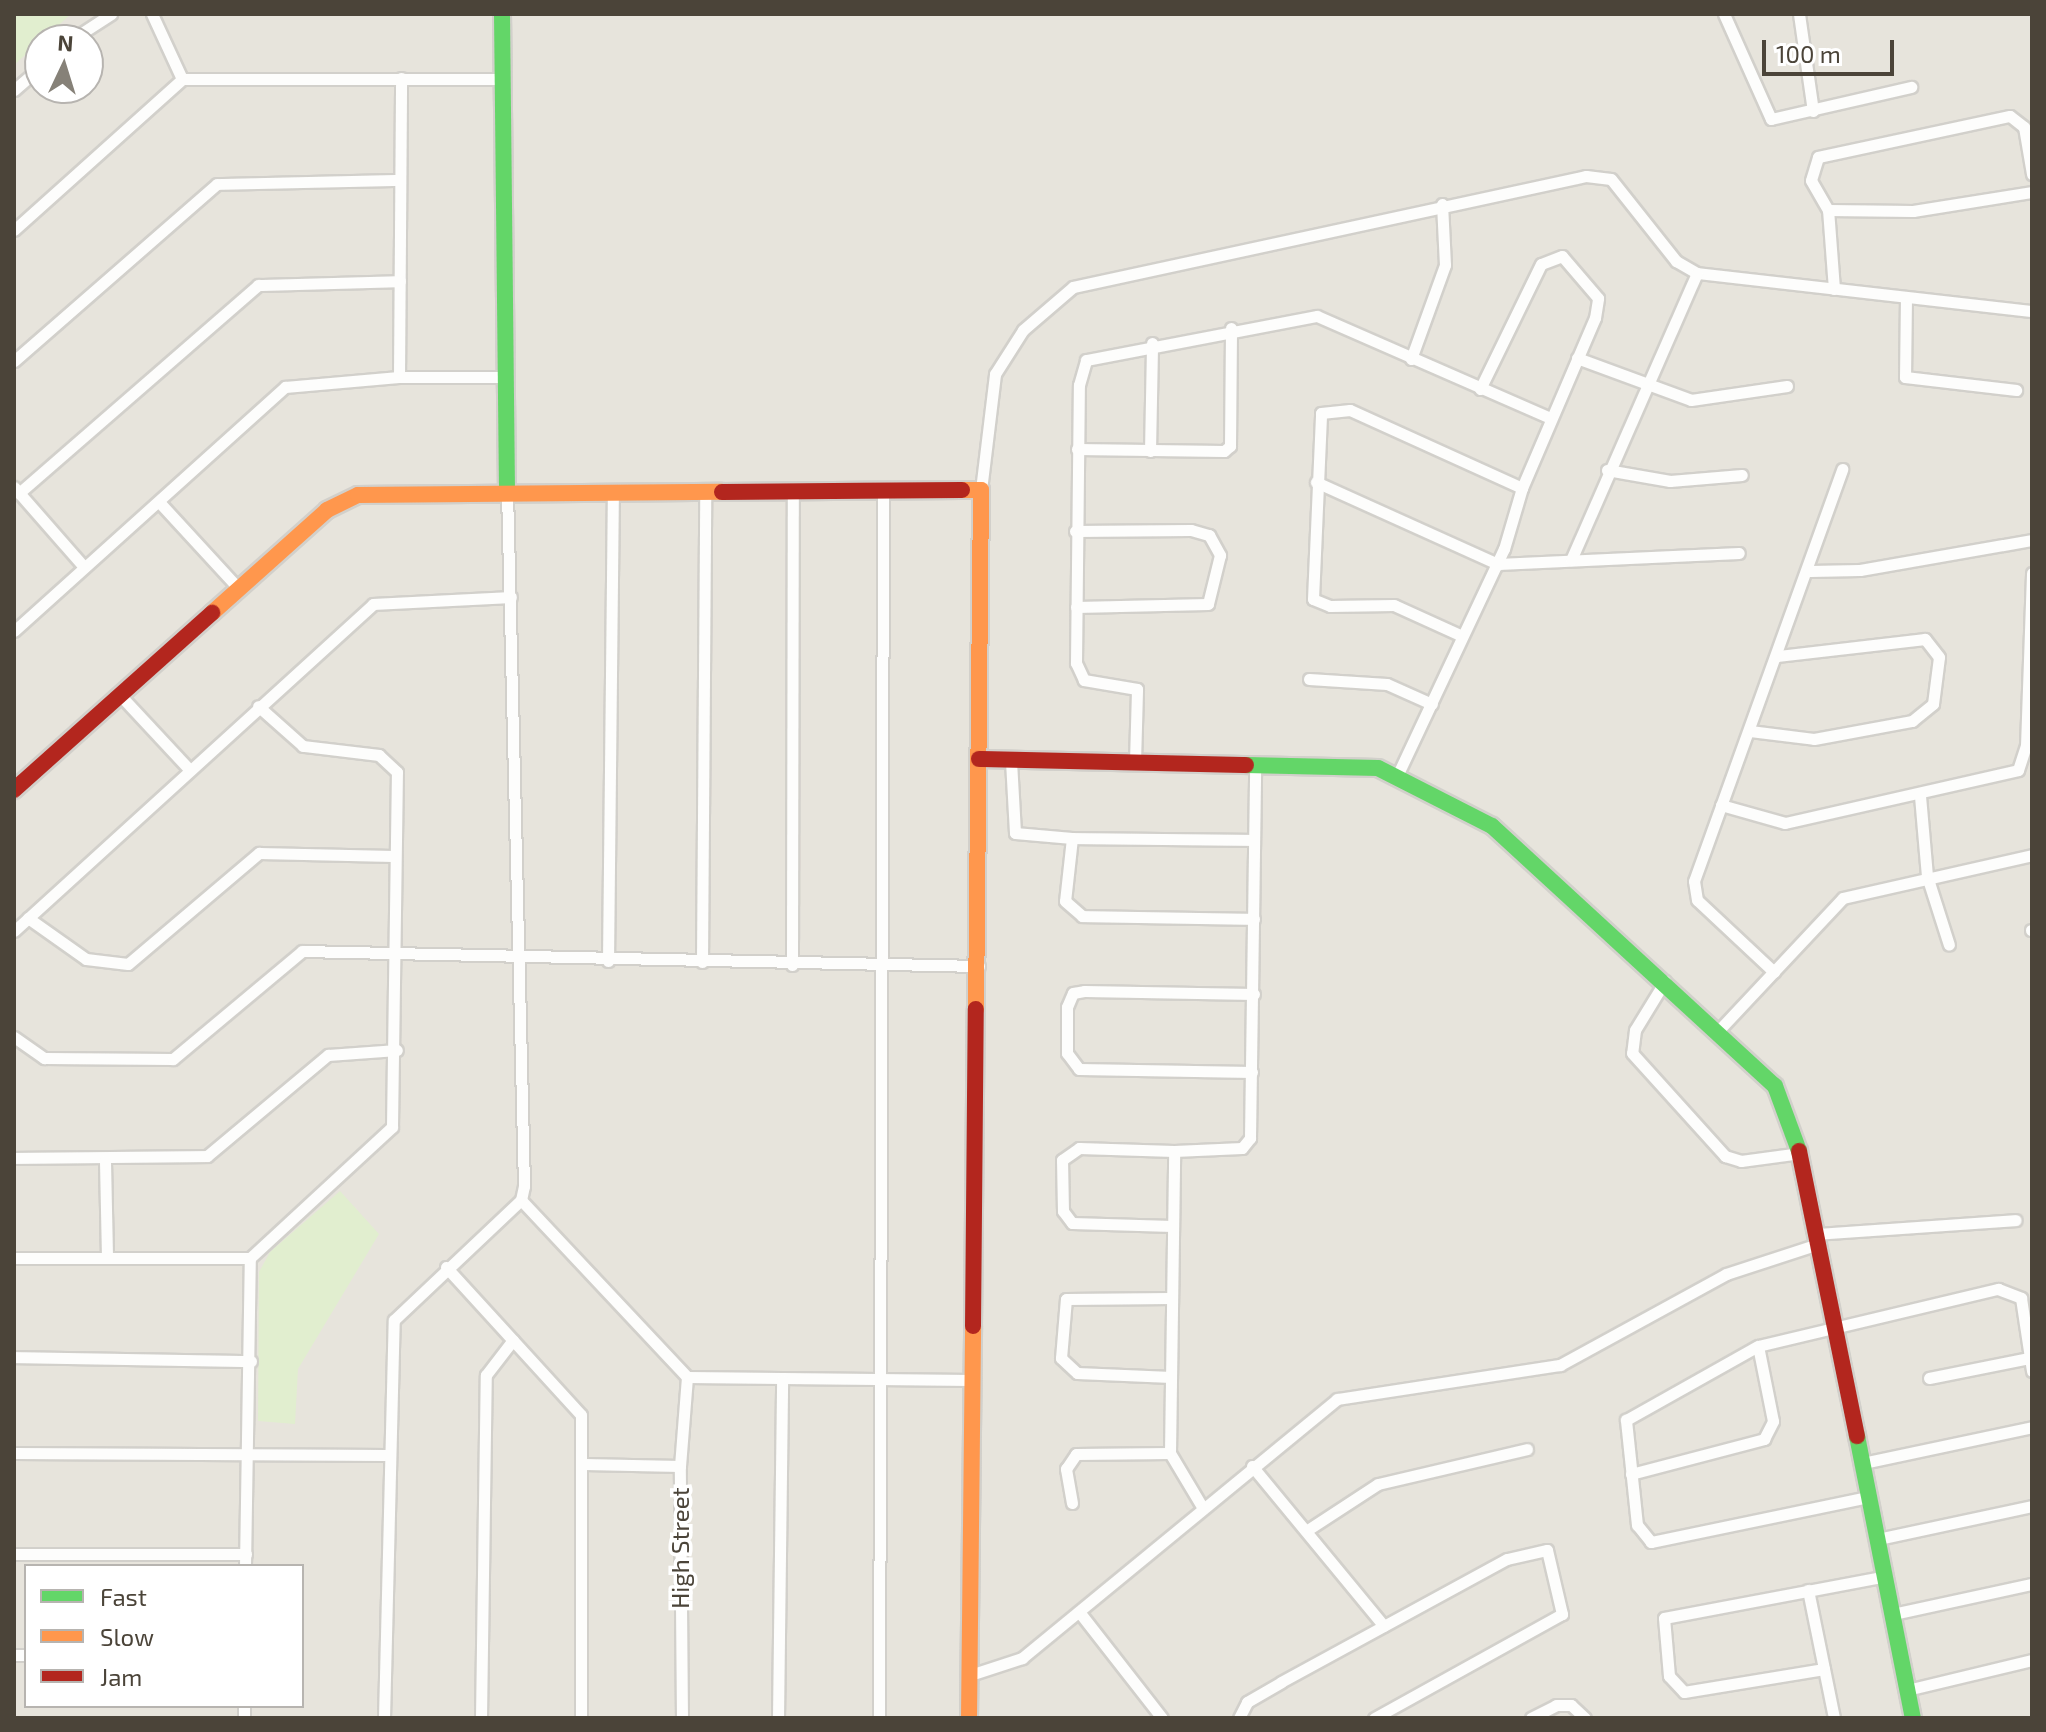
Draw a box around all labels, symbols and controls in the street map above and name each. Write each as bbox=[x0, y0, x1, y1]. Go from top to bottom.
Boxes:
north arrow bbox=[24, 24, 104, 104]
scale bar bbox=[1766, 24, 1898, 74]
text: N bbox=[57, 29, 74, 56]
text: 100 m bbox=[1776, 39, 1841, 68]
street label: High Street bbox=[666, 1487, 694, 1609]
legend bbox=[24, 1564, 304, 1708]
text: Fast bbox=[100, 1582, 147, 1611]
text: Slow bbox=[100, 1622, 154, 1651]
text: Jam bbox=[100, 1662, 142, 1691]

